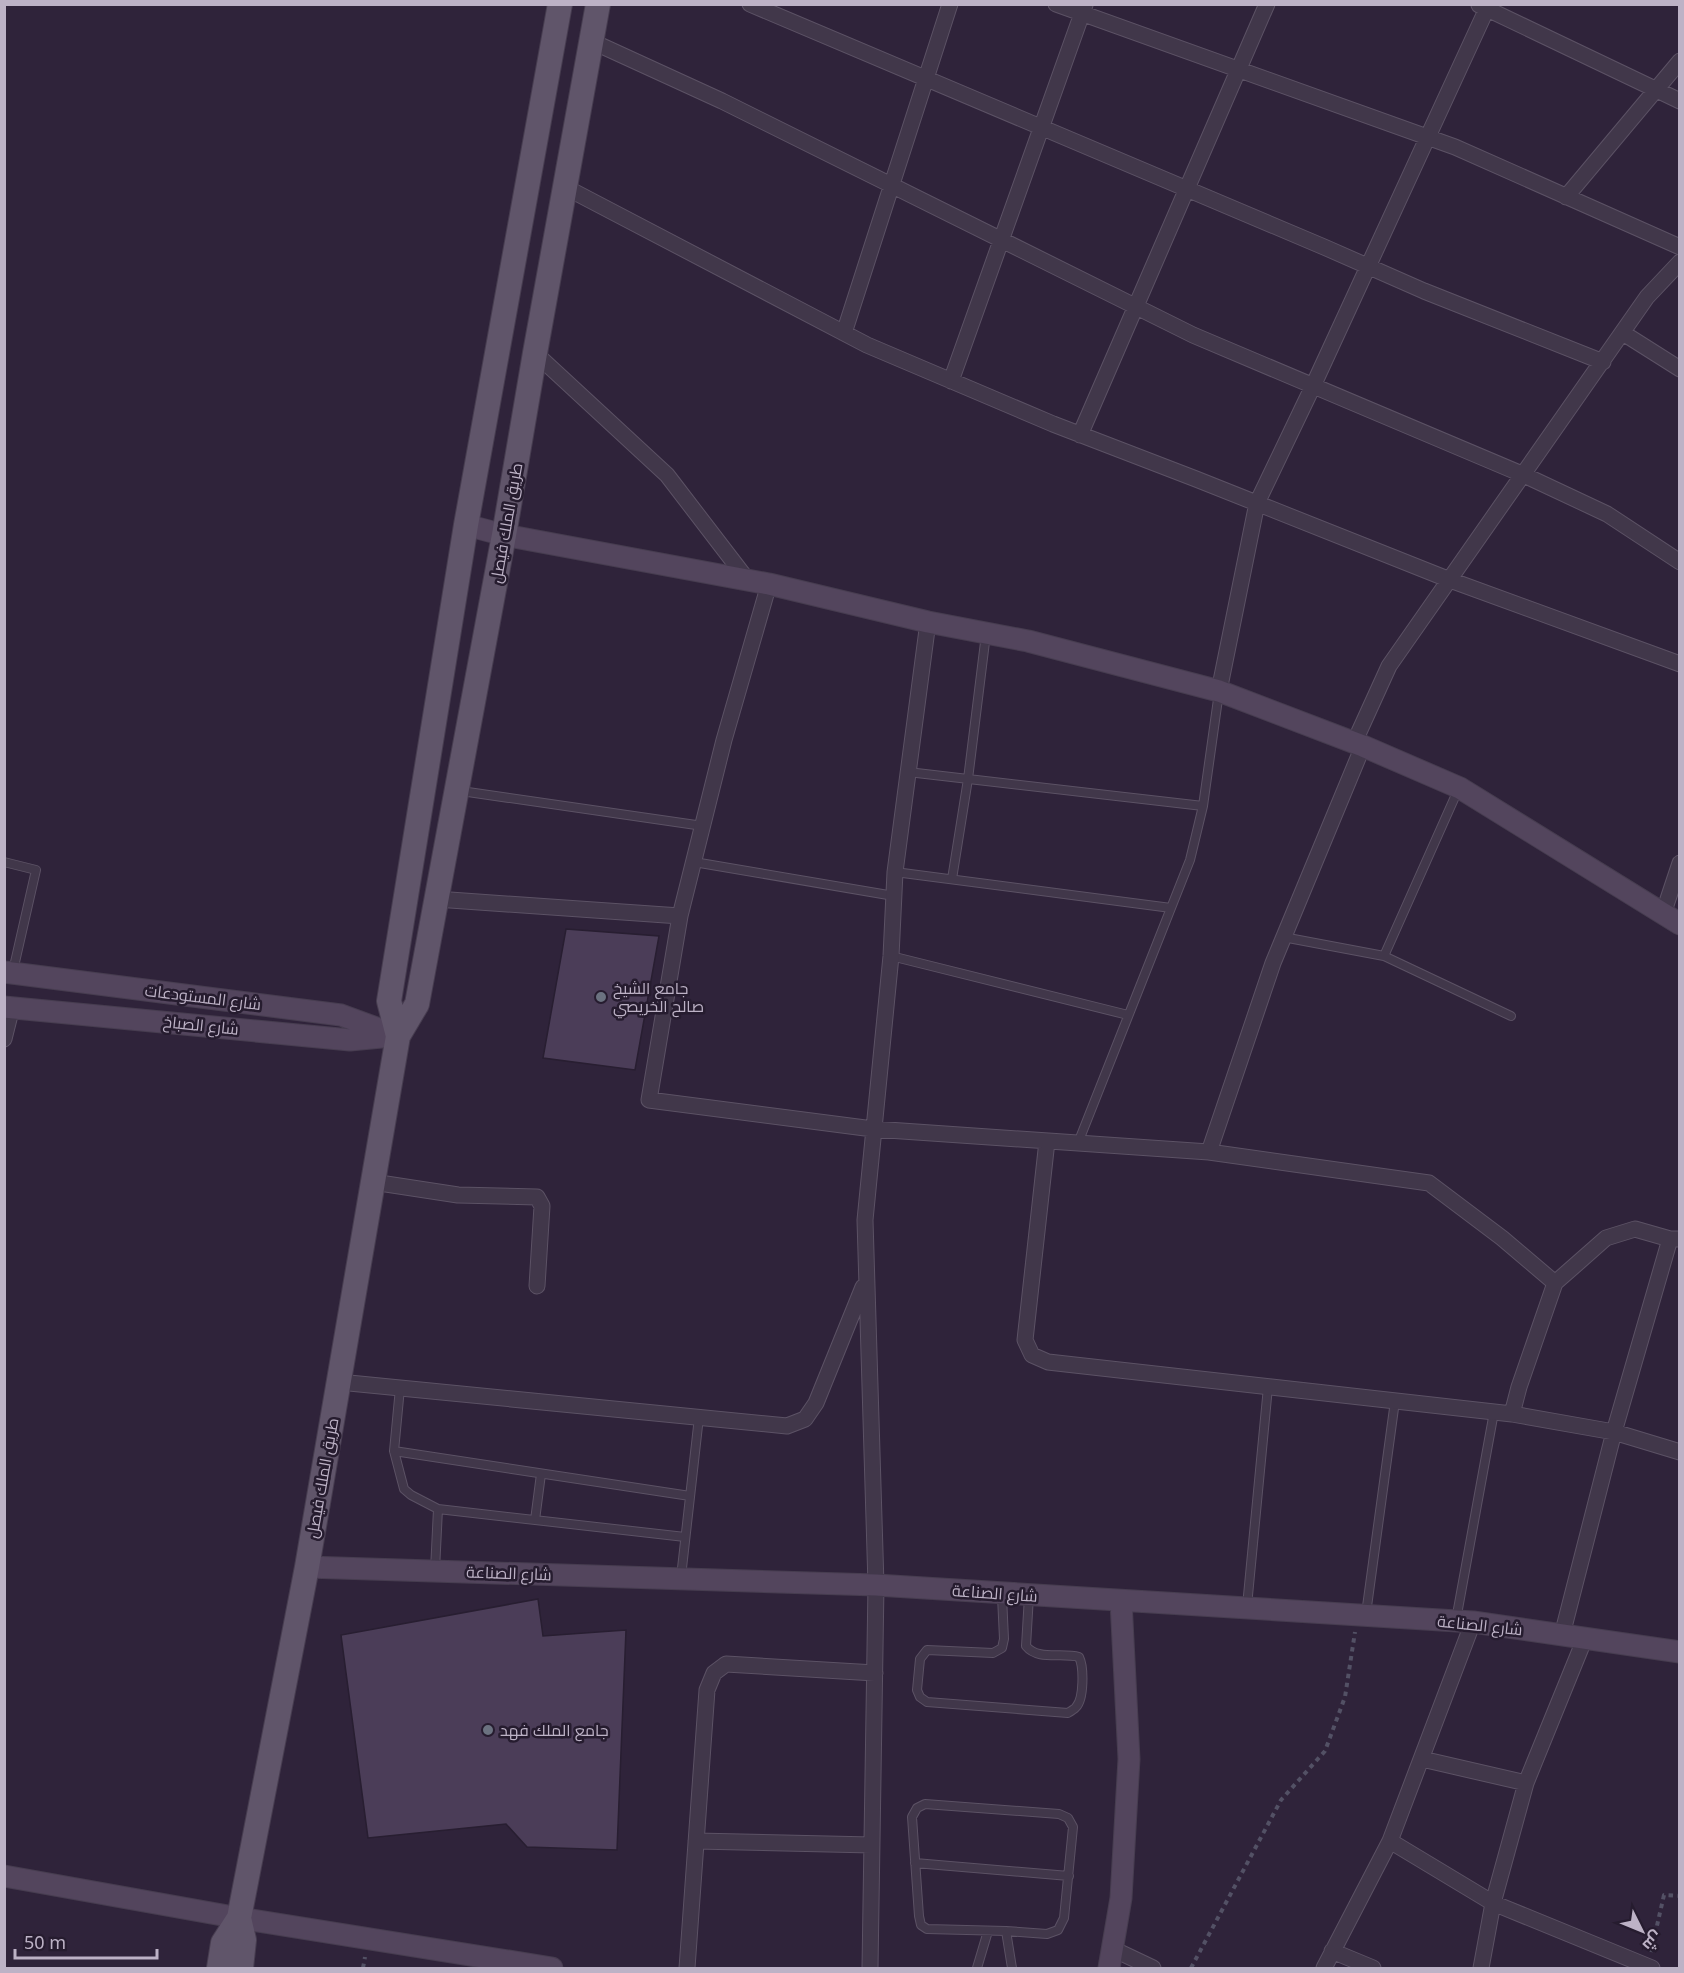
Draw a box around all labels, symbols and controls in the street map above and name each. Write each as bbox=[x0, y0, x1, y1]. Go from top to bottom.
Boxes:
street label: طريق الملك فيصل bbox=[485, 461, 527, 585]
place label: جامع الشيخ صالح الخريصي bbox=[613, 977, 704, 1019]
street label: شارع المستودعات bbox=[144, 979, 262, 1016]
marker: جامع الشيخ صالح الخريصي bbox=[594, 990, 608, 1004]
street label: شارع الصباخ bbox=[162, 1010, 240, 1041]
street label: طريق الملك فيصل bbox=[301, 1416, 343, 1540]
street label: شارع الصناعة bbox=[466, 1561, 552, 1586]
street label: شارع الصناعة bbox=[951, 1579, 1038, 1608]
street label: شارع الصناعة bbox=[1436, 1610, 1524, 1641]
place label: جامع الملك فهد bbox=[500, 1719, 609, 1742]
marker: جامع الملك فهد bbox=[481, 1723, 495, 1737]
north arrow bbox=[1612, 1901, 1672, 1961]
scale bar bbox=[15, 1922, 158, 1960]
text: ش bbox=[1638, 1926, 1668, 1956]
text: 50 m bbox=[24, 1930, 66, 1954]

